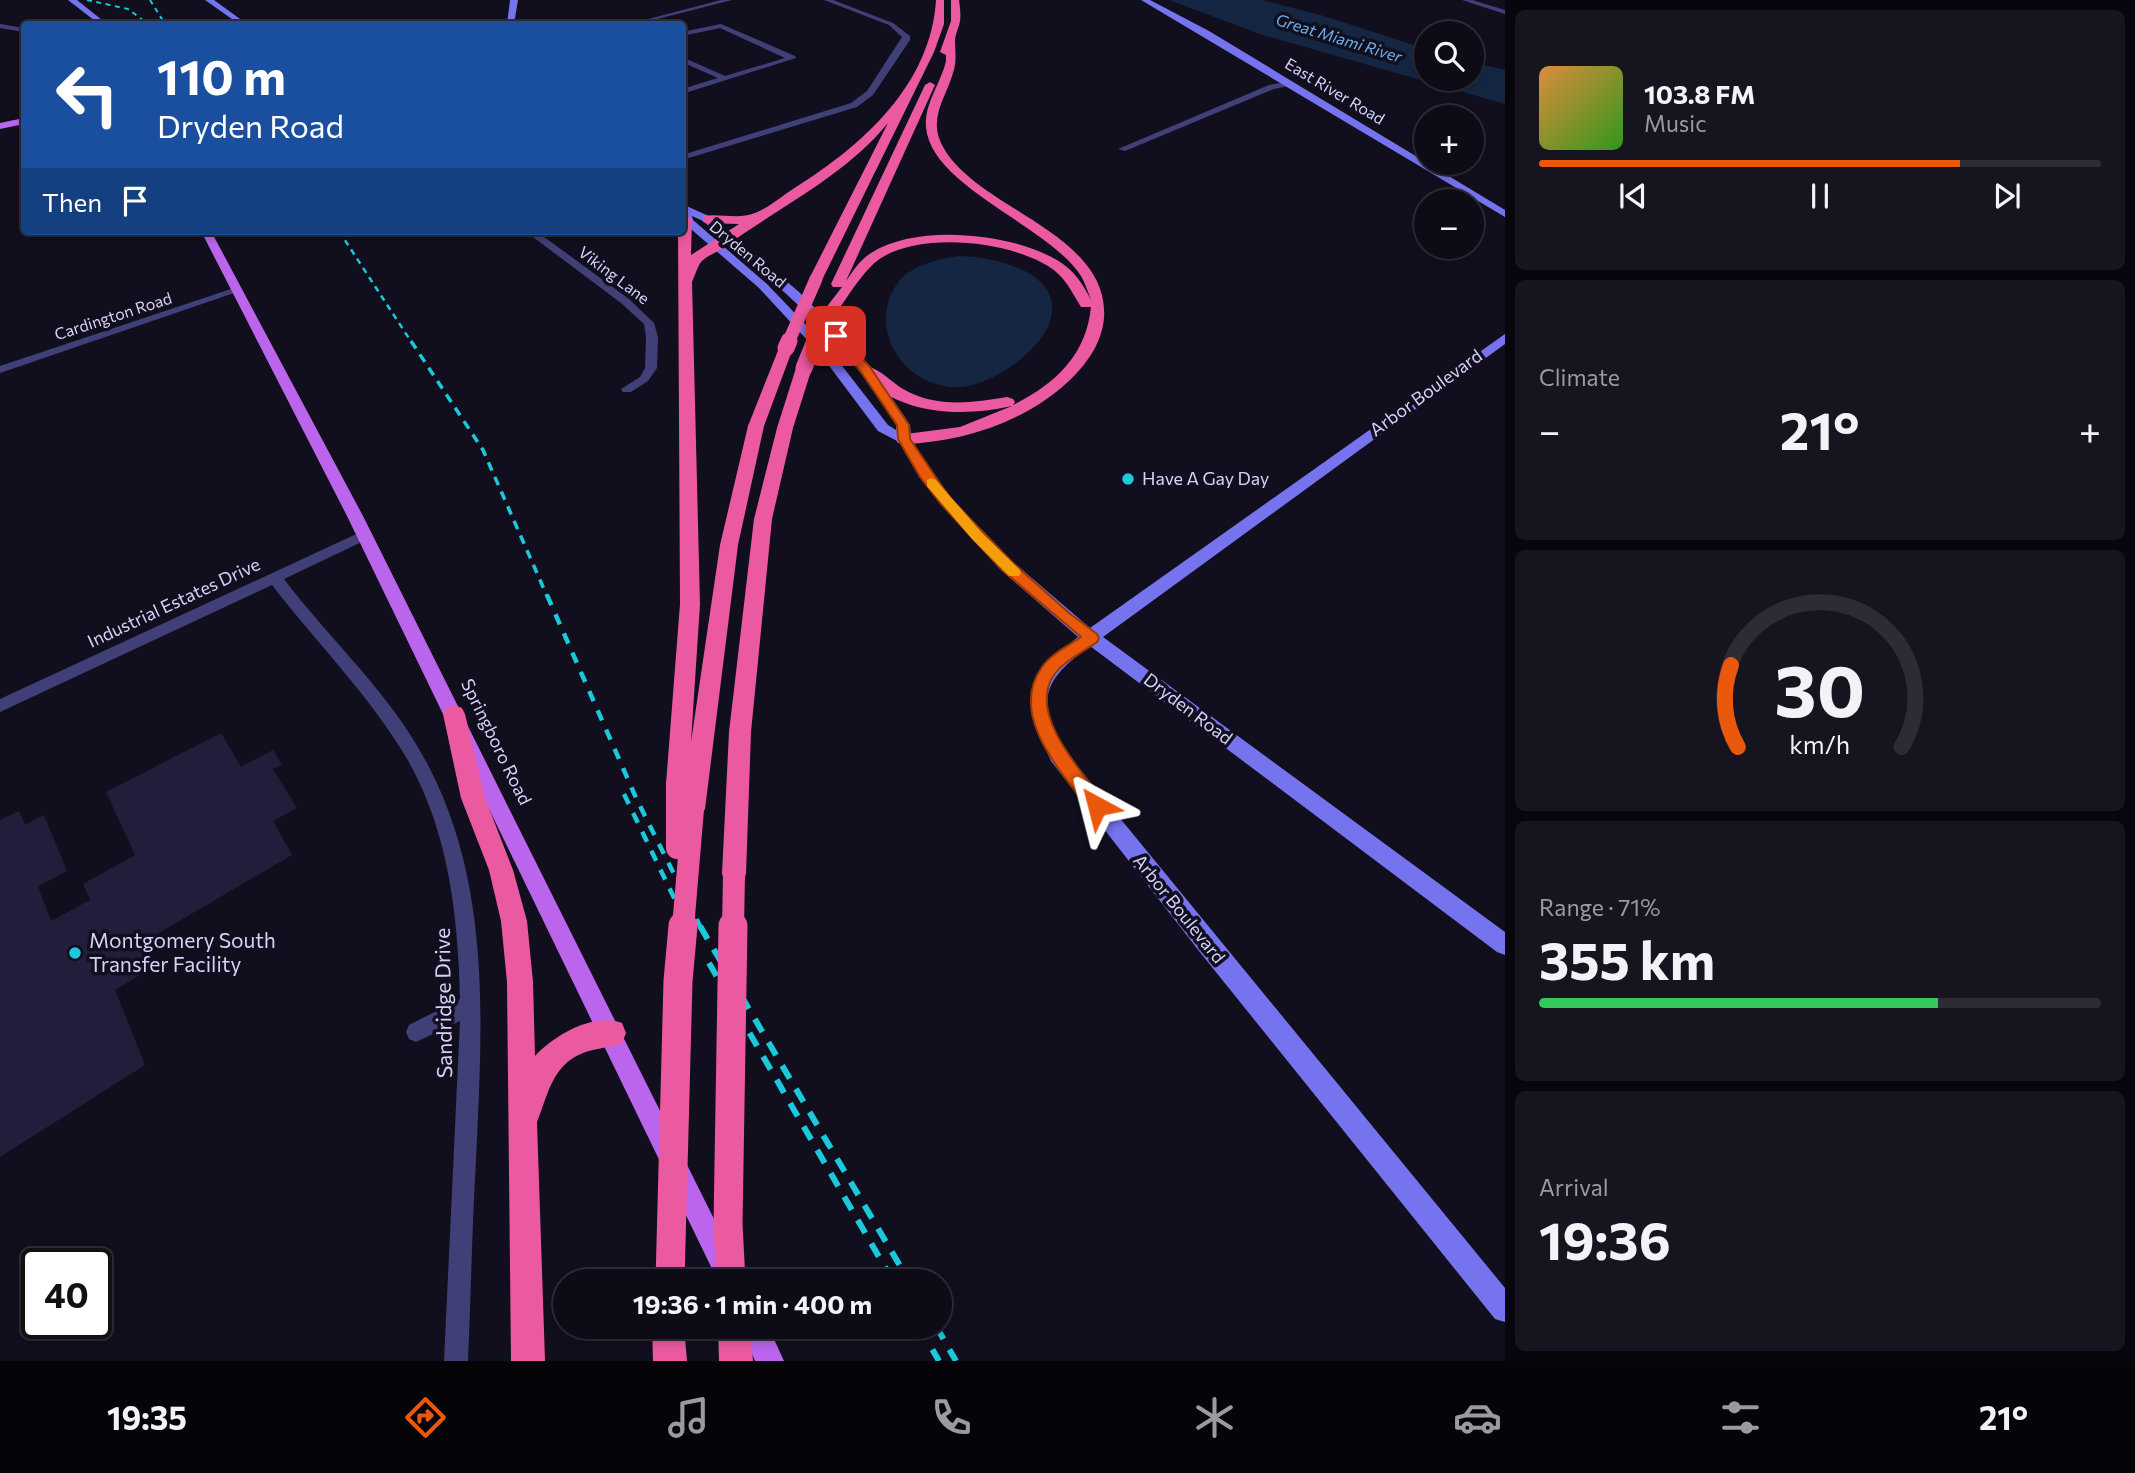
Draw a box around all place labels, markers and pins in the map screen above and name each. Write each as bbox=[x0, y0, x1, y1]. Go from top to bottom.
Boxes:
pin bbox=[806, 306, 866, 366]
place label: Have A Gay Day bbox=[1142, 467, 1269, 489]
marker: Have A Gay Day bbox=[1120, 471, 1136, 487]
place label: Montgomery South Transfer Facility bbox=[89, 927, 276, 976]
marker: Montgomery South Transfer Facility bbox=[67, 945, 83, 961]

